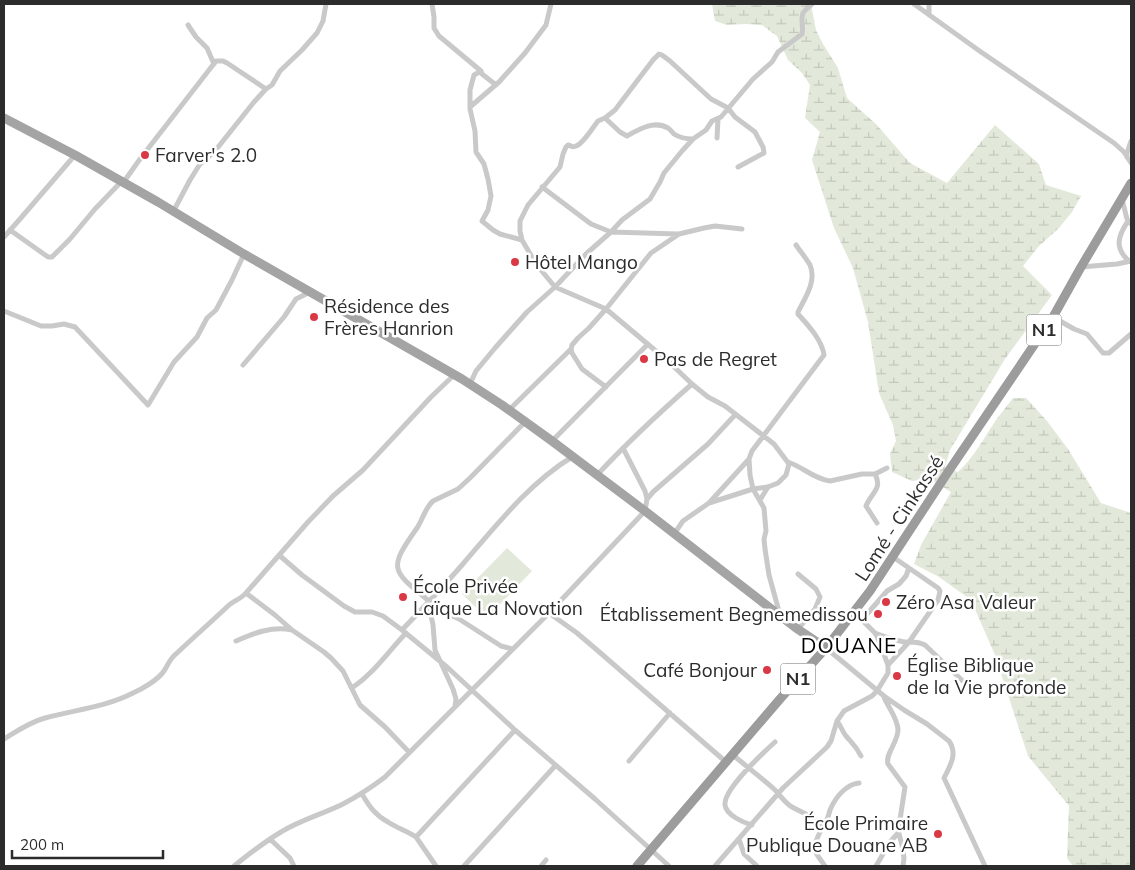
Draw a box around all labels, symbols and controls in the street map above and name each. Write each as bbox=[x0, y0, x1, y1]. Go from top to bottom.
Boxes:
place label: Farver's 2.0 bbox=[155, 143, 257, 167]
marker: Farver's 2.0 bbox=[139, 149, 151, 161]
place label: Hôtel Mango bbox=[525, 250, 638, 274]
marker: Hôtel Mango bbox=[509, 256, 521, 268]
place label: Résidence des Frères Hanrion bbox=[324, 294, 454, 340]
marker: Résidence des Frères Hanrion bbox=[308, 311, 320, 323]
road number: N1 bbox=[1026, 314, 1062, 346]
place label: Pas de Regret bbox=[654, 347, 777, 371]
marker: Pas de Regret bbox=[638, 353, 650, 365]
street label: Lomé - Cinkassé bbox=[849, 451, 949, 585]
place label: École Privée Laïque La Novation bbox=[413, 574, 583, 620]
place label: Zéro Asa Valeur bbox=[896, 590, 1036, 614]
marker: École Privée Laïque La Novation bbox=[397, 591, 409, 603]
marker: Zéro Asa Valeur bbox=[880, 596, 892, 608]
place label: Établissement Begnemedissou bbox=[600, 602, 868, 626]
marker: Établissement Begnemedissou bbox=[872, 608, 884, 620]
district label: DOUANE bbox=[801, 632, 897, 658]
place label: Église Biblique de la Vie profonde bbox=[907, 653, 1066, 699]
place label: Café Bonjour bbox=[643, 658, 757, 682]
marker: Café Bonjour bbox=[761, 664, 773, 676]
road number: N1 bbox=[780, 664, 816, 694]
marker: Église Biblique de la Vie profonde bbox=[891, 670, 903, 682]
place label: École Primaire Publique Douane AB bbox=[746, 811, 928, 857]
scale bar bbox=[12, 828, 164, 860]
marker: École Primaire Publique Douane AB bbox=[932, 828, 944, 840]
text: 200 m bbox=[20, 835, 64, 854]

